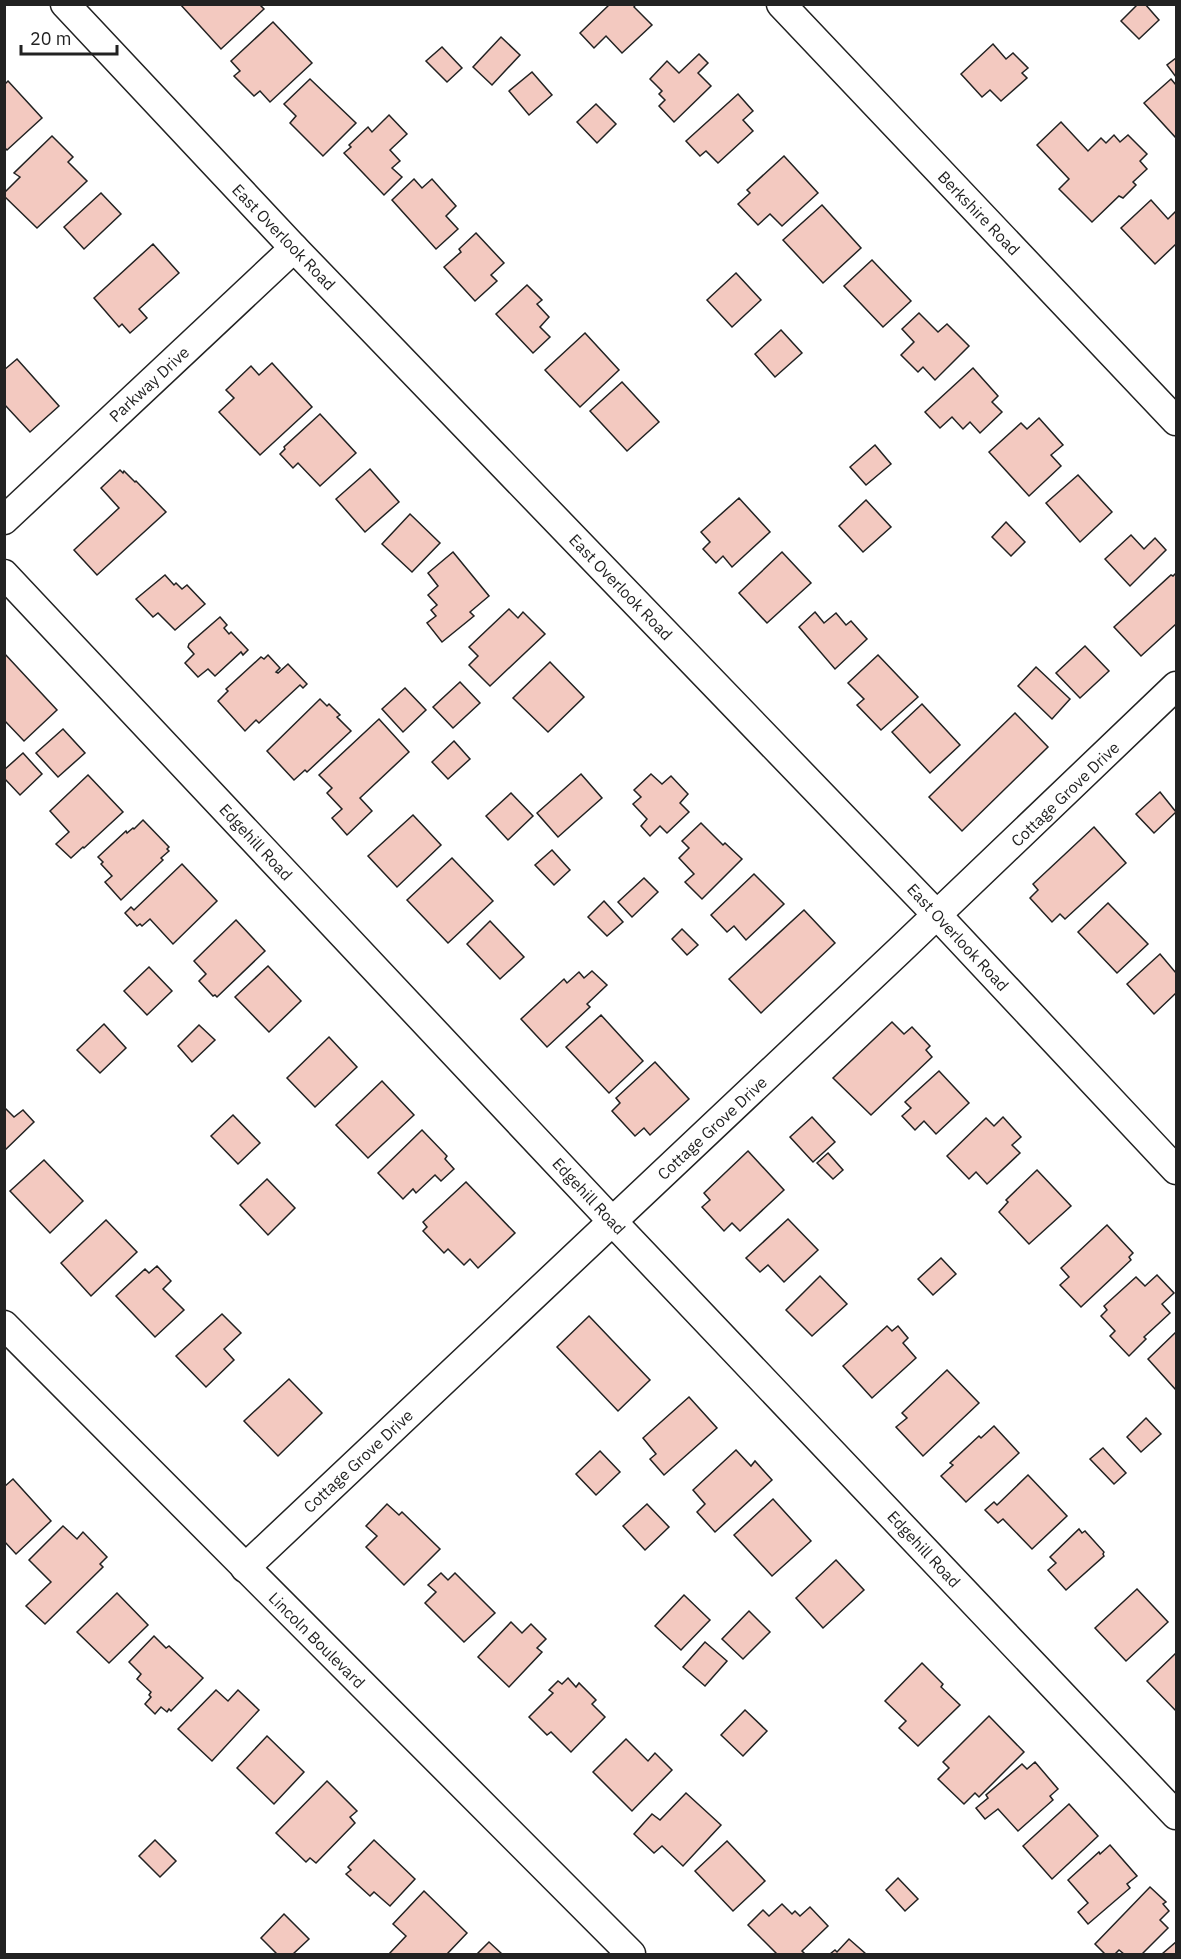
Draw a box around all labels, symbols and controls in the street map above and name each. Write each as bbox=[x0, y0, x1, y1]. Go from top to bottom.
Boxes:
scale bar bbox=[21, 18, 117, 56]
text: 20 m bbox=[30, 27, 72, 50]
street label: Berkshire Road bbox=[934, 167, 1024, 259]
street label: East Overlook Road bbox=[228, 180, 340, 294]
street label: Parkway Drive bbox=[105, 342, 193, 426]
street label: East Overlook Road bbox=[565, 530, 677, 644]
street label: Cottage Grove Drive bbox=[1007, 737, 1123, 851]
street label: Edgehill Road bbox=[215, 799, 297, 885]
street label: East Overlook Road bbox=[903, 879, 1013, 995]
street label: Cottage Grove Drive bbox=[653, 1072, 771, 1184]
street label: Edgehill Road bbox=[548, 1153, 630, 1239]
street label: Cottage Grove Drive bbox=[299, 1405, 417, 1517]
street label: Edgehill Road bbox=[883, 1506, 965, 1592]
street label: Lincoln Boulevard bbox=[265, 1588, 369, 1692]

